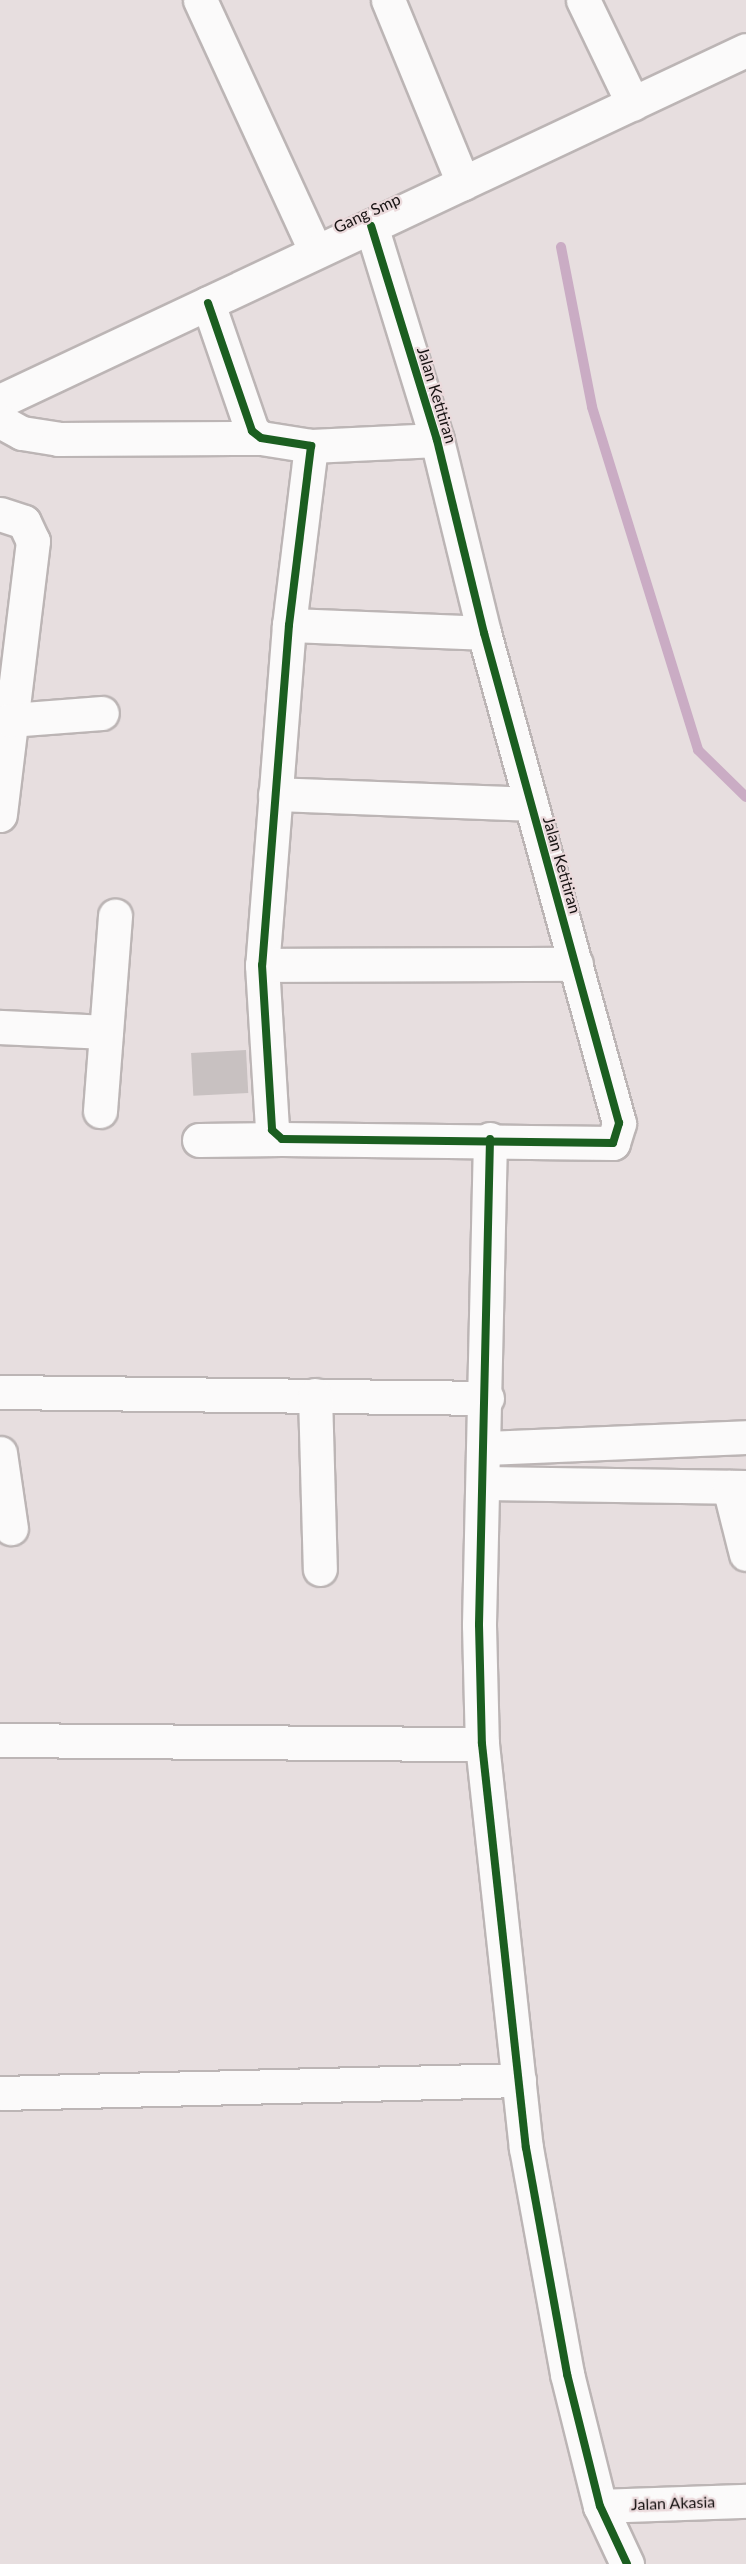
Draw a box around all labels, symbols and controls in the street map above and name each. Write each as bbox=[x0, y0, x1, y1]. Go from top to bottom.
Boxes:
street label: Gang Smp bbox=[331, 189, 403, 237]
street label: Jalan Ketitiran bbox=[413, 344, 461, 446]
street label: Jalan Ketitiran bbox=[539, 814, 585, 916]
street label: Jalan Akasia bbox=[630, 2492, 716, 2514]

